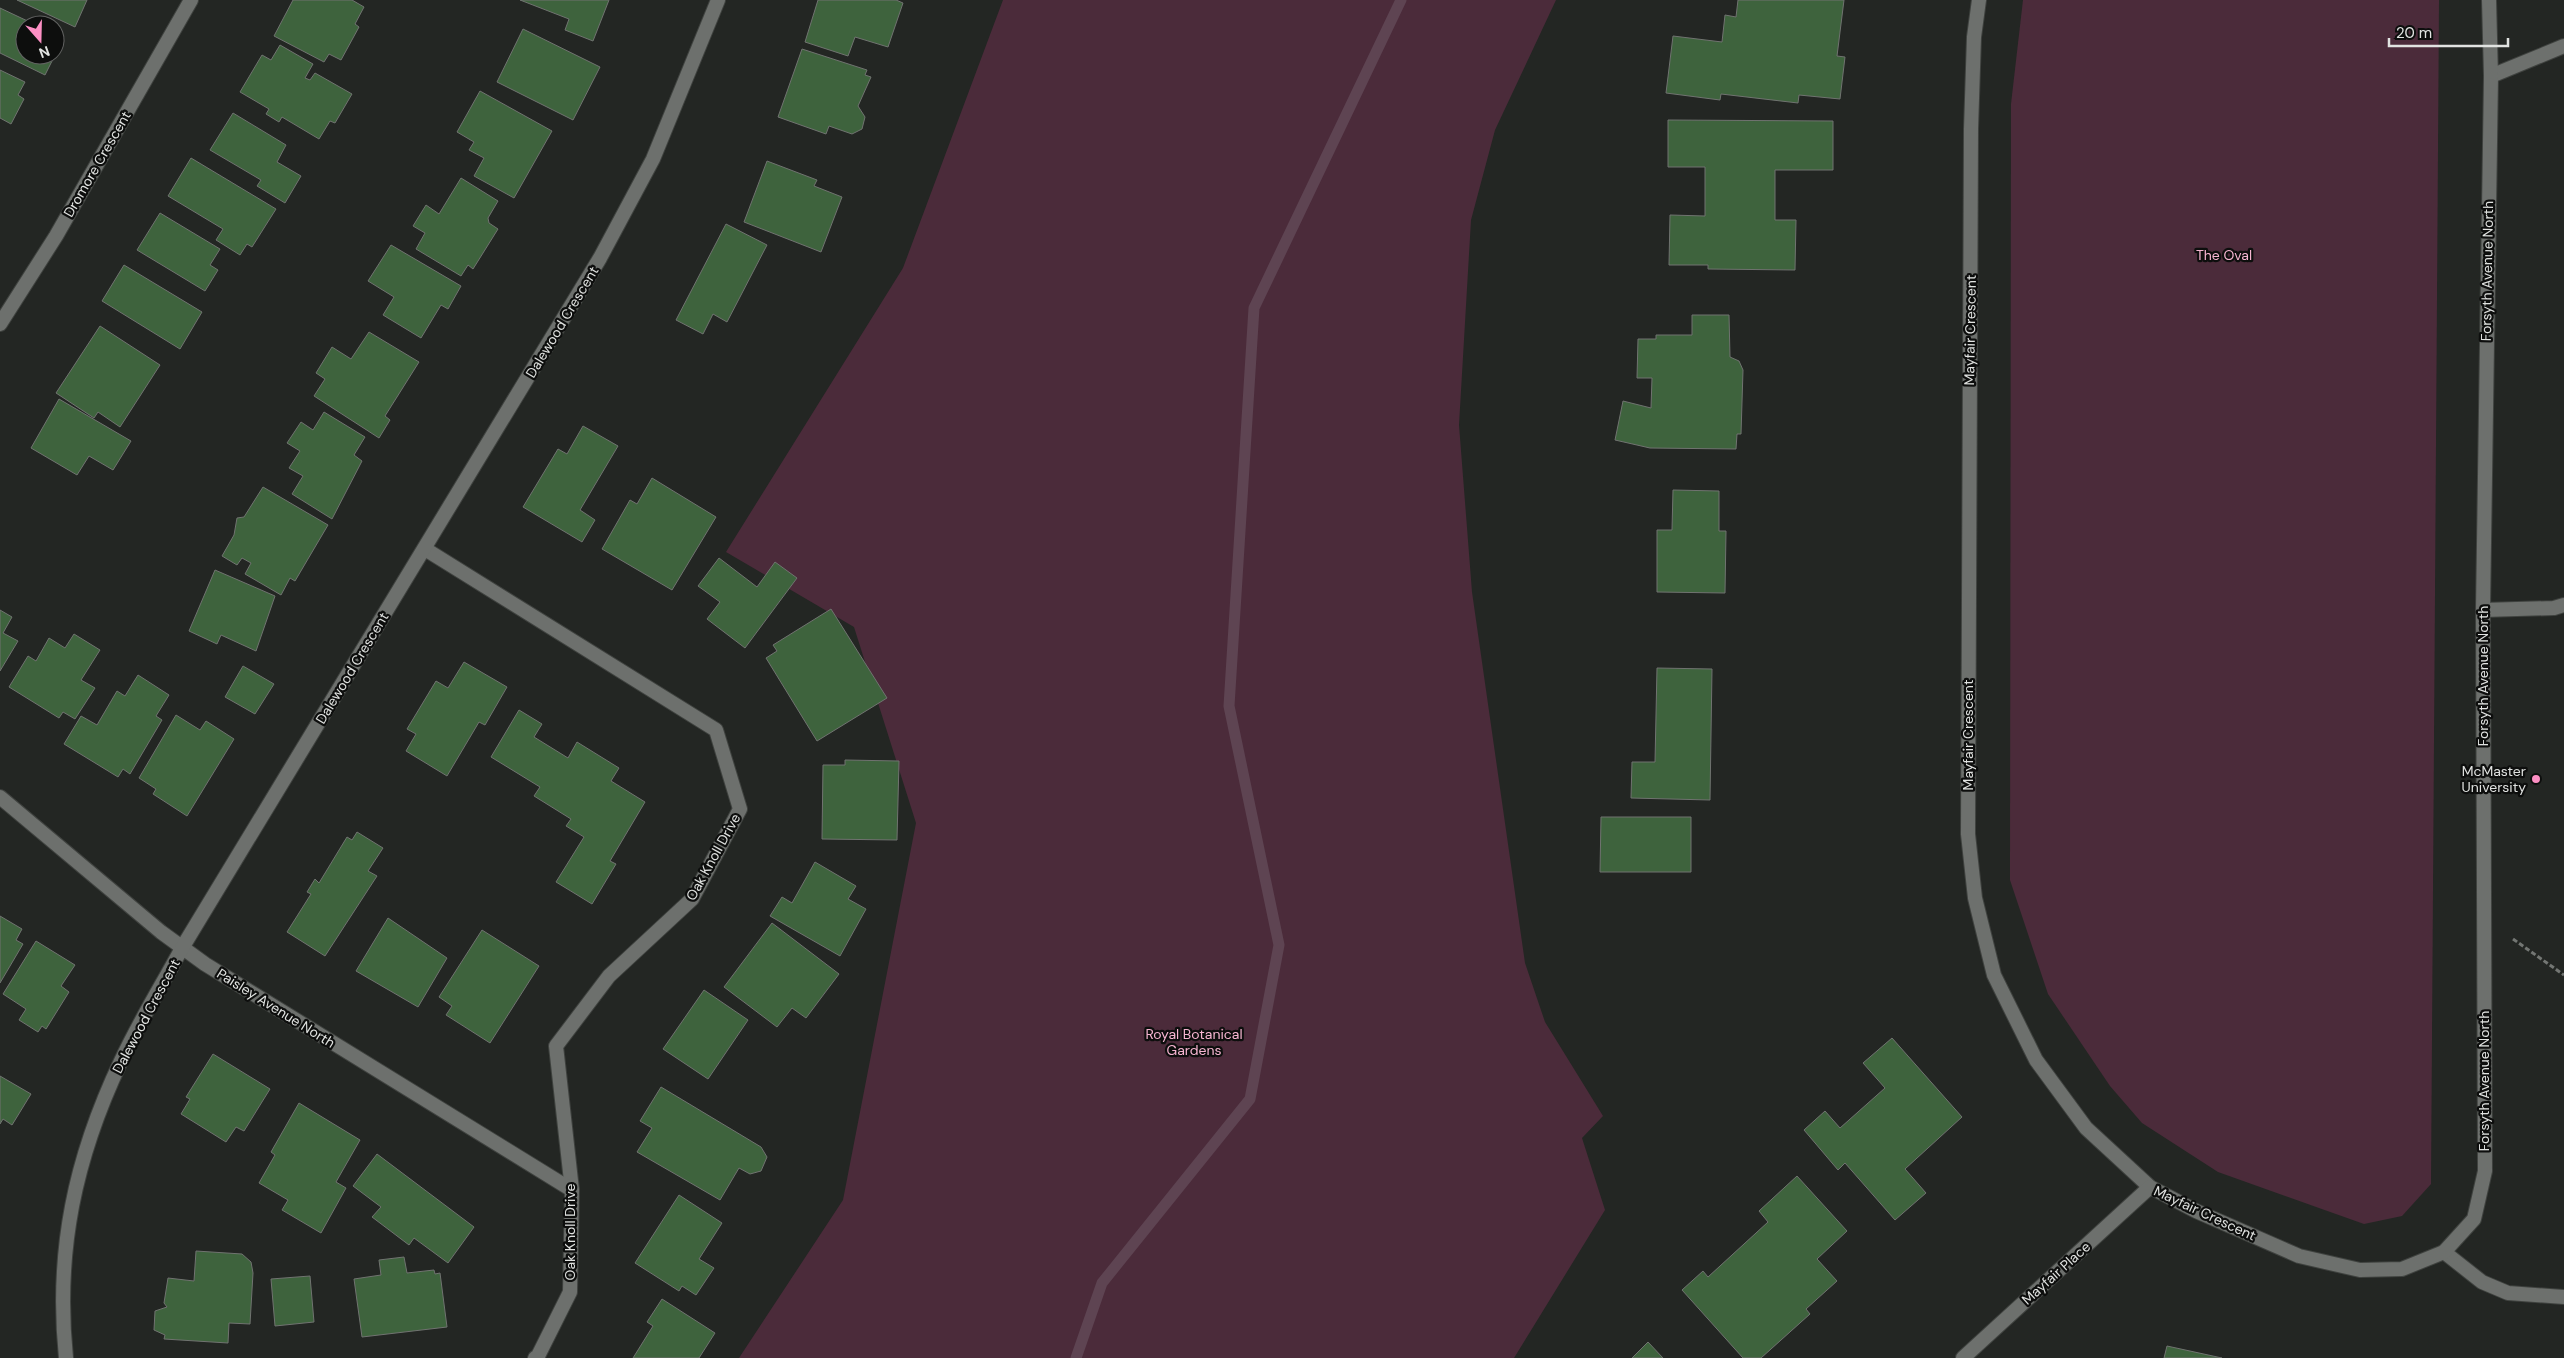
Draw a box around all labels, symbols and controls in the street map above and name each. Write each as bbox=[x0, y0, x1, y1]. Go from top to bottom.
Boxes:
north arrow bbox=[15, 15, 65, 65]
scale bar bbox=[2389, 15, 2508, 47]
text: 20 m bbox=[2396, 23, 2432, 43]
text: N bbox=[37, 42, 52, 62]
street label: Dromore Crescent bbox=[59, 108, 135, 220]
street label: Forsyth Avenue North bbox=[2477, 201, 2497, 341]
park label: The Oval bbox=[2196, 246, 2252, 264]
street label: Dalewood Crescent bbox=[522, 263, 602, 381]
street label: Mayfair Crescent bbox=[1960, 274, 1980, 386]
street label: Forsyth Avenue North bbox=[2474, 606, 2492, 746]
street label: Dalewood Crescent bbox=[312, 609, 392, 727]
street label: Mayfair Crescent bbox=[1959, 680, 1977, 790]
place label: McMaster University bbox=[2462, 762, 2526, 796]
marker: McMaster University bbox=[2530, 773, 2542, 785]
street label: Oak Knoll Drive bbox=[682, 810, 744, 904]
street label: Dalewood Crescent bbox=[108, 956, 184, 1076]
street label: Paisley Avenue North bbox=[214, 964, 338, 1052]
street label: Forsyth Avenue North bbox=[2475, 1011, 2493, 1151]
park label: Royal Botanical Gardens bbox=[1145, 1025, 1243, 1059]
street label: Mayfair Crescent bbox=[2151, 1181, 2259, 1245]
street label: Oak Knoll Drive bbox=[561, 1184, 579, 1280]
street label: Mayfair Place bbox=[2018, 1237, 2094, 1309]

